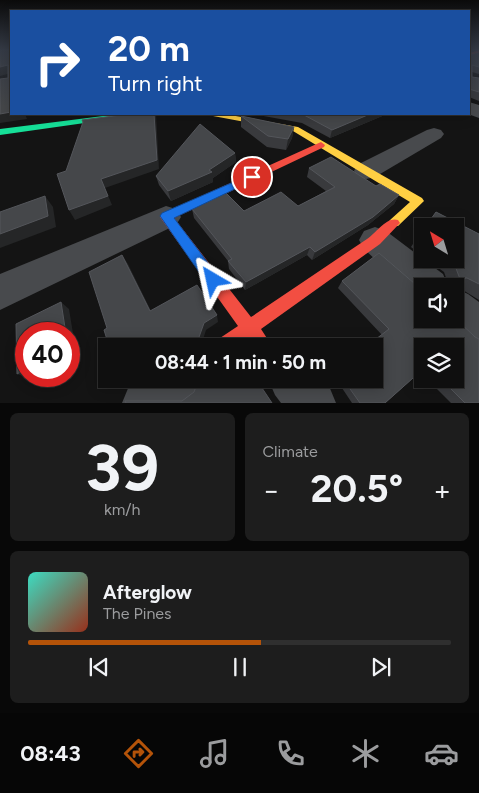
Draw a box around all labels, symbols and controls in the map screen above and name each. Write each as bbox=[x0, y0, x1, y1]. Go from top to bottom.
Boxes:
text: 20 m bbox=[108, 28, 190, 70]
icon: right bbox=[25, 30, 90, 95]
text: Turn right bbox=[108, 70, 203, 97]
pin bbox=[231, 156, 273, 198]
icon: arrive bbox=[238, 163, 266, 191]
north arrow bbox=[414, 218, 464, 268]
map controls bbox=[414, 218, 464, 388]
position arrow bbox=[186, 253, 238, 305]
button: sound bbox=[414, 278, 464, 328]
speed limit sign: 40 bbox=[15, 322, 80, 387]
button: layers bbox=[414, 338, 464, 388]
text: 08:44 · 1 min · 50 m bbox=[155, 351, 326, 374]
text: 39 bbox=[85, 428, 159, 506]
text: Climate bbox=[263, 442, 318, 461]
text: 20.5° bbox=[311, 466, 403, 512]
text: − bbox=[263, 473, 280, 507]
text: + bbox=[434, 473, 451, 507]
text: km/h bbox=[104, 500, 141, 519]
text: Afterglow bbox=[103, 581, 192, 604]
text: The Pines bbox=[103, 604, 172, 623]
icon: previous bbox=[85, 653, 113, 681]
icon: pause bbox=[226, 653, 254, 681]
icon: next bbox=[367, 653, 395, 681]
icon: directions bbox=[121, 736, 156, 771]
icon: music bbox=[197, 736, 232, 771]
icon: phone bbox=[273, 736, 308, 771]
icon: climate bbox=[348, 736, 383, 771]
icon: car bbox=[424, 736, 459, 771]
text: 08:43 bbox=[20, 740, 81, 767]

